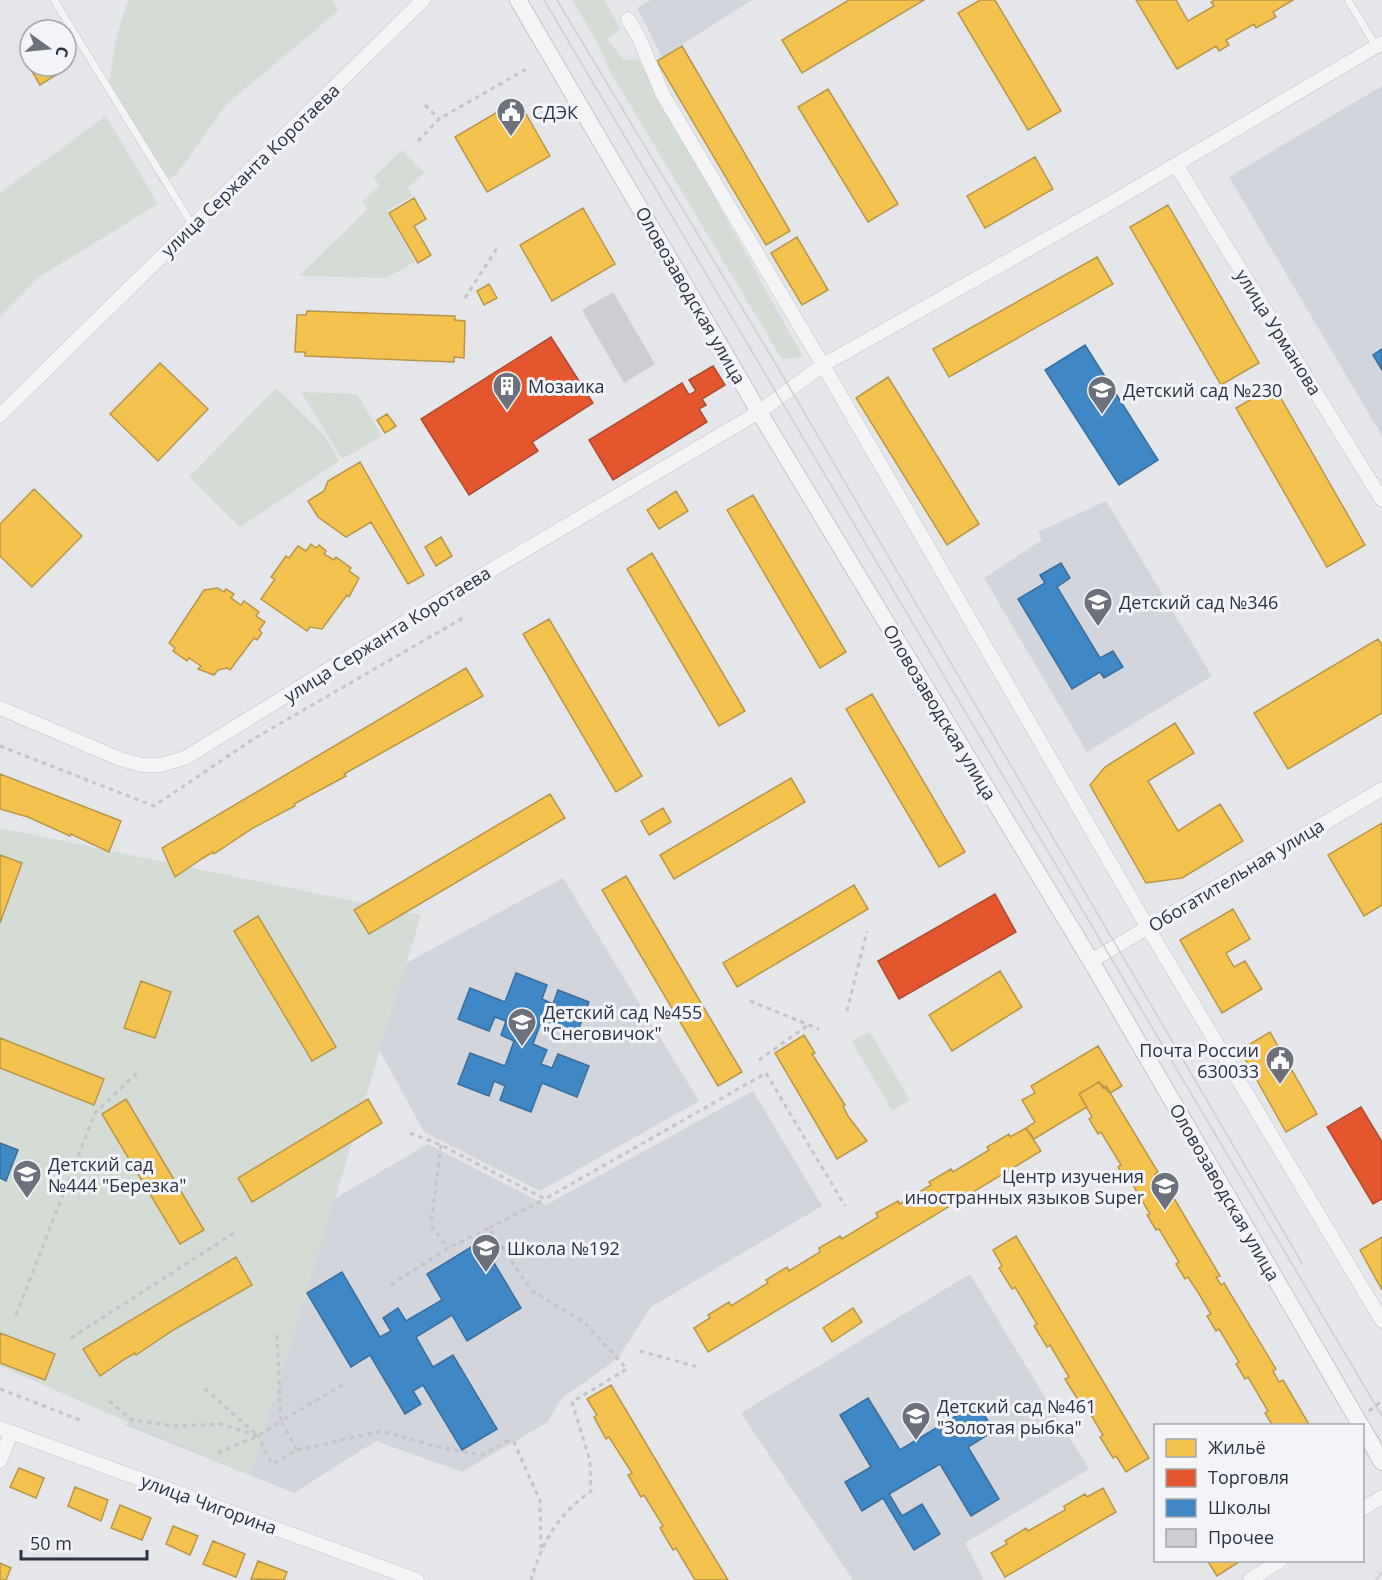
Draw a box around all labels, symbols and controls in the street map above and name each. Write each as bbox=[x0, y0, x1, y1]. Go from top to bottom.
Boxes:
north arrow bbox=[18, 18, 78, 78]
text: С bbox=[51, 44, 74, 60]
street label: улица Сержанта Коротаева bbox=[156, 78, 344, 262]
public building icon: СДЭК bbox=[495, 96, 527, 138]
place label: СДЭК bbox=[532, 100, 578, 124]
street label: Оловозаводская улица bbox=[630, 202, 752, 388]
street label: улица Урманова bbox=[1231, 264, 1327, 400]
building icon: Мозаика bbox=[491, 370, 523, 412]
place label: Мозаика bbox=[528, 374, 604, 398]
school or university icon: Детский сад №230 bbox=[1086, 374, 1118, 416]
place label: Детский сад №230 bbox=[1123, 378, 1282, 402]
street label: улица Сержанта Коротаева bbox=[279, 560, 495, 708]
school or university icon: Детский сад №346 bbox=[1082, 586, 1114, 628]
place label: Детский сад №346 bbox=[1119, 590, 1278, 614]
street label: Оловозаводская улица bbox=[878, 620, 1002, 804]
street label: Обогатительная улица bbox=[1144, 813, 1328, 937]
place label: Детский сад №455 "Снеговичок" bbox=[543, 1000, 702, 1045]
school or university icon: Детский сад №455 "Снеговичок" bbox=[506, 1006, 538, 1048]
place label: Почта России 630033 bbox=[1139, 1038, 1259, 1083]
public building icon: Почта России 630033 bbox=[1264, 1044, 1296, 1086]
street label: Оловозаводская улица bbox=[1164, 1099, 1286, 1285]
place label: Детский сад №444 "Березка" bbox=[48, 1152, 186, 1197]
school or university icon: Детский сад №444 "Березка" bbox=[11, 1158, 43, 1200]
place label: Центр изучения иностранных языков Super bbox=[905, 1164, 1145, 1209]
school or university icon: Центр изучения иностранных языков Super bbox=[1149, 1170, 1181, 1212]
school or university icon: Школа №192 bbox=[470, 1232, 502, 1274]
place label: Школа №192 bbox=[507, 1236, 620, 1260]
place label: Детский сад №461 "Золотая рыбка" bbox=[937, 1394, 1096, 1439]
school or university icon: Детский сад №461 "Золотая рыбка" bbox=[900, 1400, 932, 1442]
legend bbox=[1154, 1424, 1364, 1562]
text: Жильё bbox=[1208, 1435, 1266, 1459]
text: Торговля bbox=[1208, 1465, 1289, 1489]
street label: улица Чигорина bbox=[138, 1468, 280, 1540]
text: Школы bbox=[1208, 1495, 1271, 1519]
scale bar bbox=[21, 1523, 147, 1561]
text: Прочее bbox=[1208, 1525, 1274, 1549]
text: 50 m bbox=[30, 1531, 72, 1555]

